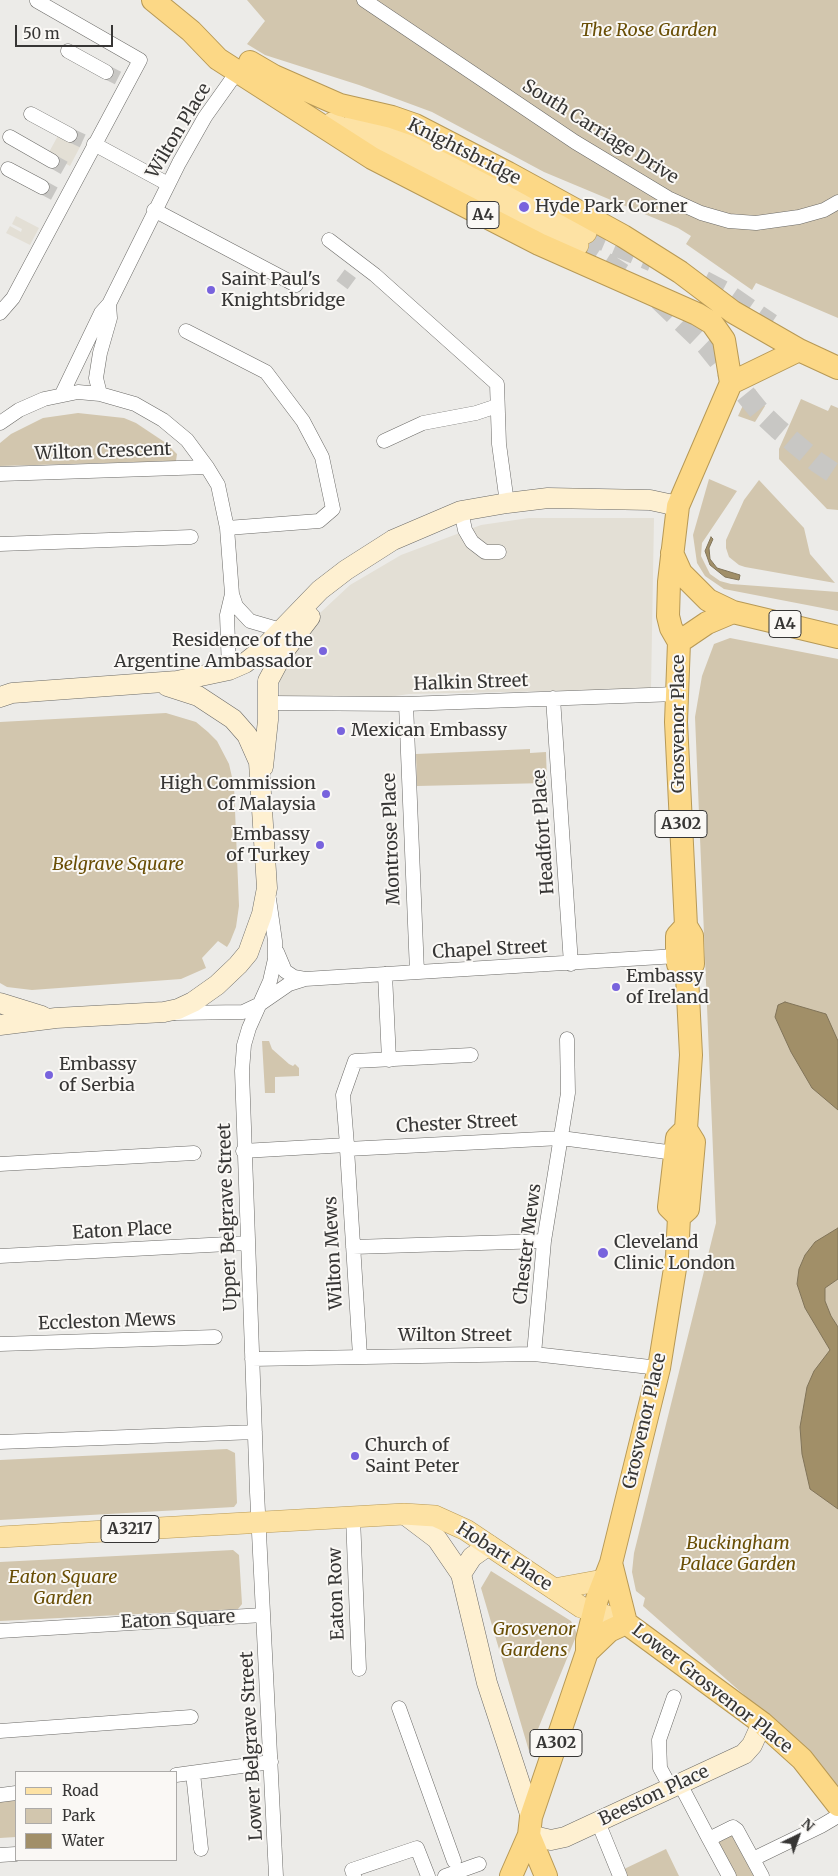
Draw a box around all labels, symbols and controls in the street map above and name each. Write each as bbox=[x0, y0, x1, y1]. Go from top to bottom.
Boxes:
scale bar bbox=[18, 15, 115, 47]
park label: The Rose Garden bbox=[581, 20, 717, 42]
text: 50 m bbox=[23, 24, 60, 43]
street label: South Carriage Drive bbox=[518, 75, 682, 189]
street label: Wilton Place bbox=[142, 79, 216, 183]
street label: Knightsbridge bbox=[404, 114, 524, 190]
place label: Hyde Park Corner bbox=[535, 196, 688, 218]
marker: Hyde Park Corner bbox=[517, 200, 531, 214]
road number: A4 bbox=[467, 202, 499, 228]
place label: Saint Paul's Knightsbridge bbox=[221, 269, 345, 312]
marker: Saint Paul's Knightsbridge bbox=[205, 284, 217, 296]
street label: Wilton Crescent bbox=[34, 439, 172, 465]
road number: A4 bbox=[769, 610, 801, 638]
place label: Residence of the Argentine Ambassador bbox=[114, 630, 313, 672]
marker: Residence of the Argentine Ambassador bbox=[317, 645, 329, 657]
street label: Grosvenor Place bbox=[668, 655, 690, 793]
street label: Halkin Street bbox=[413, 670, 529, 696]
place label: Mexican Embassy bbox=[351, 720, 507, 742]
marker: Mexican Embassy bbox=[335, 725, 347, 737]
street label: Headfort Place bbox=[529, 769, 559, 895]
street label: Montrose Place bbox=[379, 772, 405, 906]
place label: High Commission of Malaysia bbox=[160, 773, 316, 816]
marker: High Commission of Malaysia bbox=[320, 788, 332, 800]
road number: A302 bbox=[655, 811, 707, 838]
place label: Embassy of Turkey bbox=[226, 824, 310, 866]
marker: Embassy of Turkey bbox=[314, 839, 326, 851]
park label: Belgrave Square bbox=[52, 854, 184, 876]
street label: Chapel Street bbox=[432, 936, 548, 964]
place label: Embassy of Ireland bbox=[626, 966, 709, 1009]
marker: Embassy of Ireland bbox=[610, 981, 622, 993]
place label: Embassy of Serbia bbox=[59, 1054, 137, 1096]
marker: Embassy of Serbia bbox=[43, 1069, 55, 1081]
street label: Chester Street bbox=[396, 1110, 518, 1138]
street label: Upper Belgrave Street bbox=[214, 1122, 242, 1312]
street label: Chester Mews bbox=[510, 1182, 546, 1306]
street label: Wilton Mews bbox=[320, 1196, 348, 1310]
street label: Eaton Place bbox=[72, 1218, 172, 1244]
place label: Cleveland Clinic London bbox=[614, 1232, 735, 1274]
marker: Cleveland Clinic London bbox=[596, 1246, 610, 1260]
street label: Eccleston Mews bbox=[38, 1309, 176, 1335]
street label: Wilton Street bbox=[398, 1325, 512, 1347]
street label: Grosvenor Place bbox=[619, 1351, 671, 1491]
place label: Church of Saint Peter bbox=[365, 1435, 459, 1478]
marker: Church of Saint Peter bbox=[349, 1450, 361, 1462]
road number: A3217 bbox=[101, 1516, 159, 1542]
street label: Hobart Place bbox=[452, 1518, 556, 1596]
park label: Buckingham Palace Garden bbox=[680, 1533, 796, 1576]
street label: Eaton Row bbox=[325, 1547, 349, 1641]
park label: Eaton Square Garden bbox=[9, 1567, 117, 1610]
street label: Eaton Square bbox=[120, 1606, 236, 1634]
park label: Grosvenor Gardens bbox=[493, 1619, 575, 1662]
street label: Lower Grosvenor Place bbox=[628, 1620, 796, 1758]
street label: Lower Belgrave Street bbox=[236, 1651, 268, 1841]
road number: A302 bbox=[530, 1730, 582, 1756]
street label: Beeston Place bbox=[596, 1761, 712, 1831]
legend bbox=[15, 1771, 178, 1861]
text: Road bbox=[62, 1781, 98, 1800]
text: Park bbox=[62, 1806, 95, 1825]
north arrow bbox=[773, 1811, 823, 1861]
text: N bbox=[798, 1814, 818, 1835]
text: Water bbox=[62, 1831, 104, 1850]

